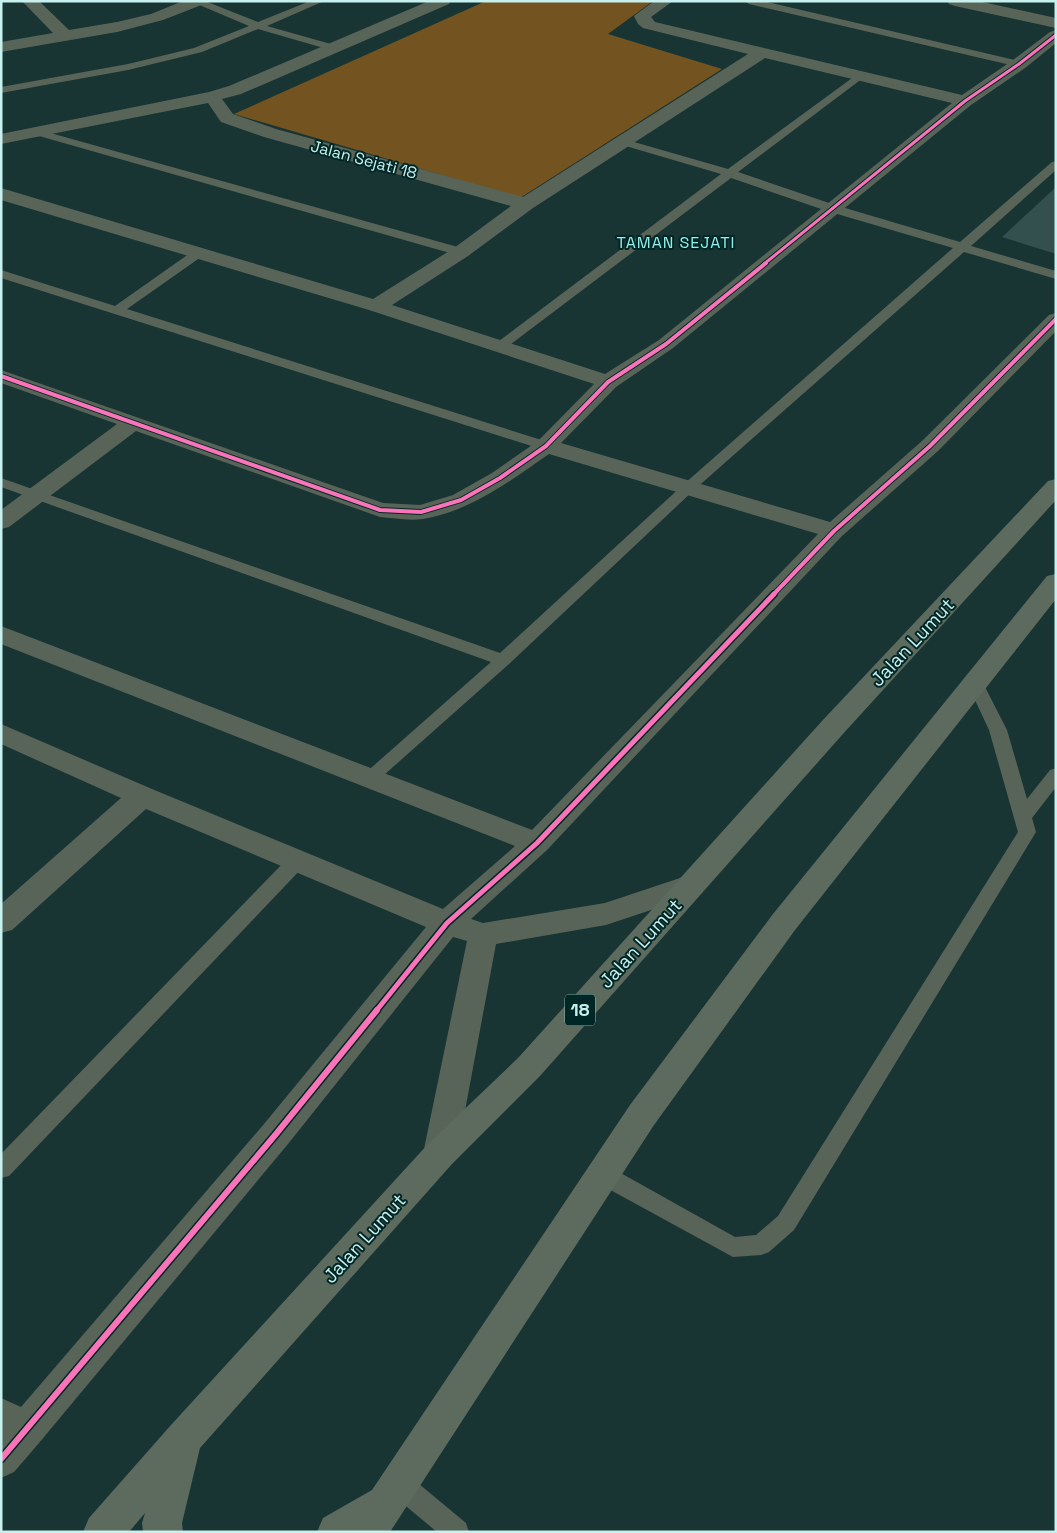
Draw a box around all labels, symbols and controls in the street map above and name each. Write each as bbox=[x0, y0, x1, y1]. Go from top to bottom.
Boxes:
street label: Jalan Sejati 18 bbox=[308, 135, 419, 184]
district label: TAMAN SEJATI bbox=[617, 232, 735, 253]
street label: Jalan Lumut bbox=[865, 593, 960, 692]
street label: Jalan Lumut bbox=[594, 893, 687, 993]
road number: 18 bbox=[565, 994, 595, 1026]
street label: Jalan Lumut bbox=[318, 1188, 411, 1288]

